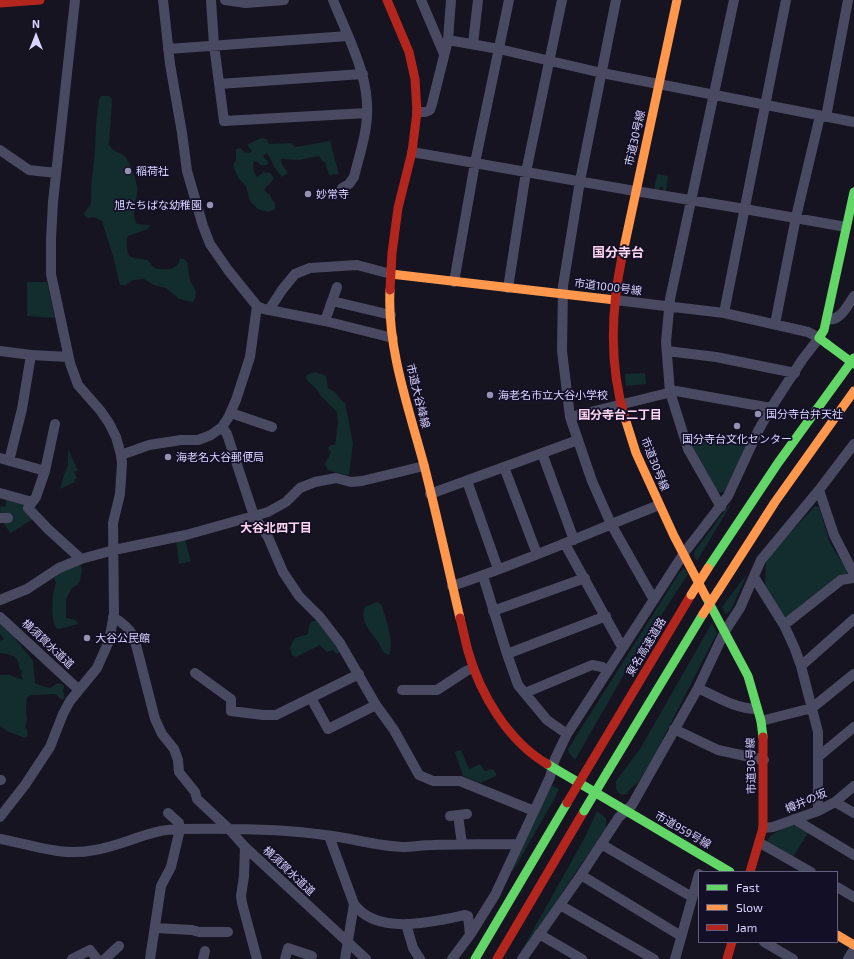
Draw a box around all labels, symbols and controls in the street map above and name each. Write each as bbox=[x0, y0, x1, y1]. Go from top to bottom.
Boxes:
north arrow bbox=[16, 16, 56, 56]
text: N bbox=[32, 17, 40, 30]
street label: 市道30号線 bbox=[622, 109, 648, 167]
place label: 稲荷社 bbox=[136, 164, 169, 178]
marker: 稲荷社 bbox=[123, 166, 133, 176]
place label: 妙常寺 bbox=[316, 187, 349, 201]
marker: 妙常寺 bbox=[303, 189, 313, 199]
place label: 旭たちばな幼稚園 bbox=[114, 198, 202, 212]
marker: 旭たちばな幼稚園 bbox=[205, 200, 215, 210]
district label: 国分寺台 bbox=[592, 245, 644, 261]
street label: 市道1000号線 bbox=[573, 276, 643, 298]
street label: 市道大谷峰線 bbox=[404, 362, 432, 430]
place label: 海老名市立大谷小学校 bbox=[498, 388, 608, 402]
marker: 海老名市立大谷小学校 bbox=[485, 390, 495, 400]
place label: 国分寺台弁天社 bbox=[766, 407, 843, 421]
district label: 国分寺台二丁目 bbox=[578, 408, 662, 422]
marker: 国分寺台弁天社 bbox=[753, 409, 763, 419]
marker: 国分寺台文化センター bbox=[732, 421, 742, 431]
place label: 国分寺台文化センター bbox=[682, 432, 792, 446]
street label: 市道30号線 bbox=[638, 435, 672, 493]
place label: 海老名大谷郵便局 bbox=[176, 450, 264, 464]
marker: 海老名大谷郵便局 bbox=[163, 452, 173, 462]
district label: 大谷北四丁目 bbox=[240, 521, 312, 535]
street label: 東名高速道路 bbox=[623, 615, 669, 679]
street label: 横須賀水道道 bbox=[19, 617, 77, 671]
place label: 大谷公民館 bbox=[95, 631, 150, 645]
marker: 大谷公民館 bbox=[82, 633, 92, 643]
street label: 市道30号線 bbox=[744, 738, 758, 794]
street label: 樽井の坂 bbox=[783, 786, 829, 816]
street label: 市道959号線 bbox=[653, 809, 713, 851]
street label: 横須賀水道道 bbox=[260, 844, 318, 898]
legend bbox=[698, 871, 838, 943]
text: Fast bbox=[736, 880, 759, 894]
text: Slow bbox=[736, 900, 763, 914]
text: Jam bbox=[736, 920, 757, 934]

